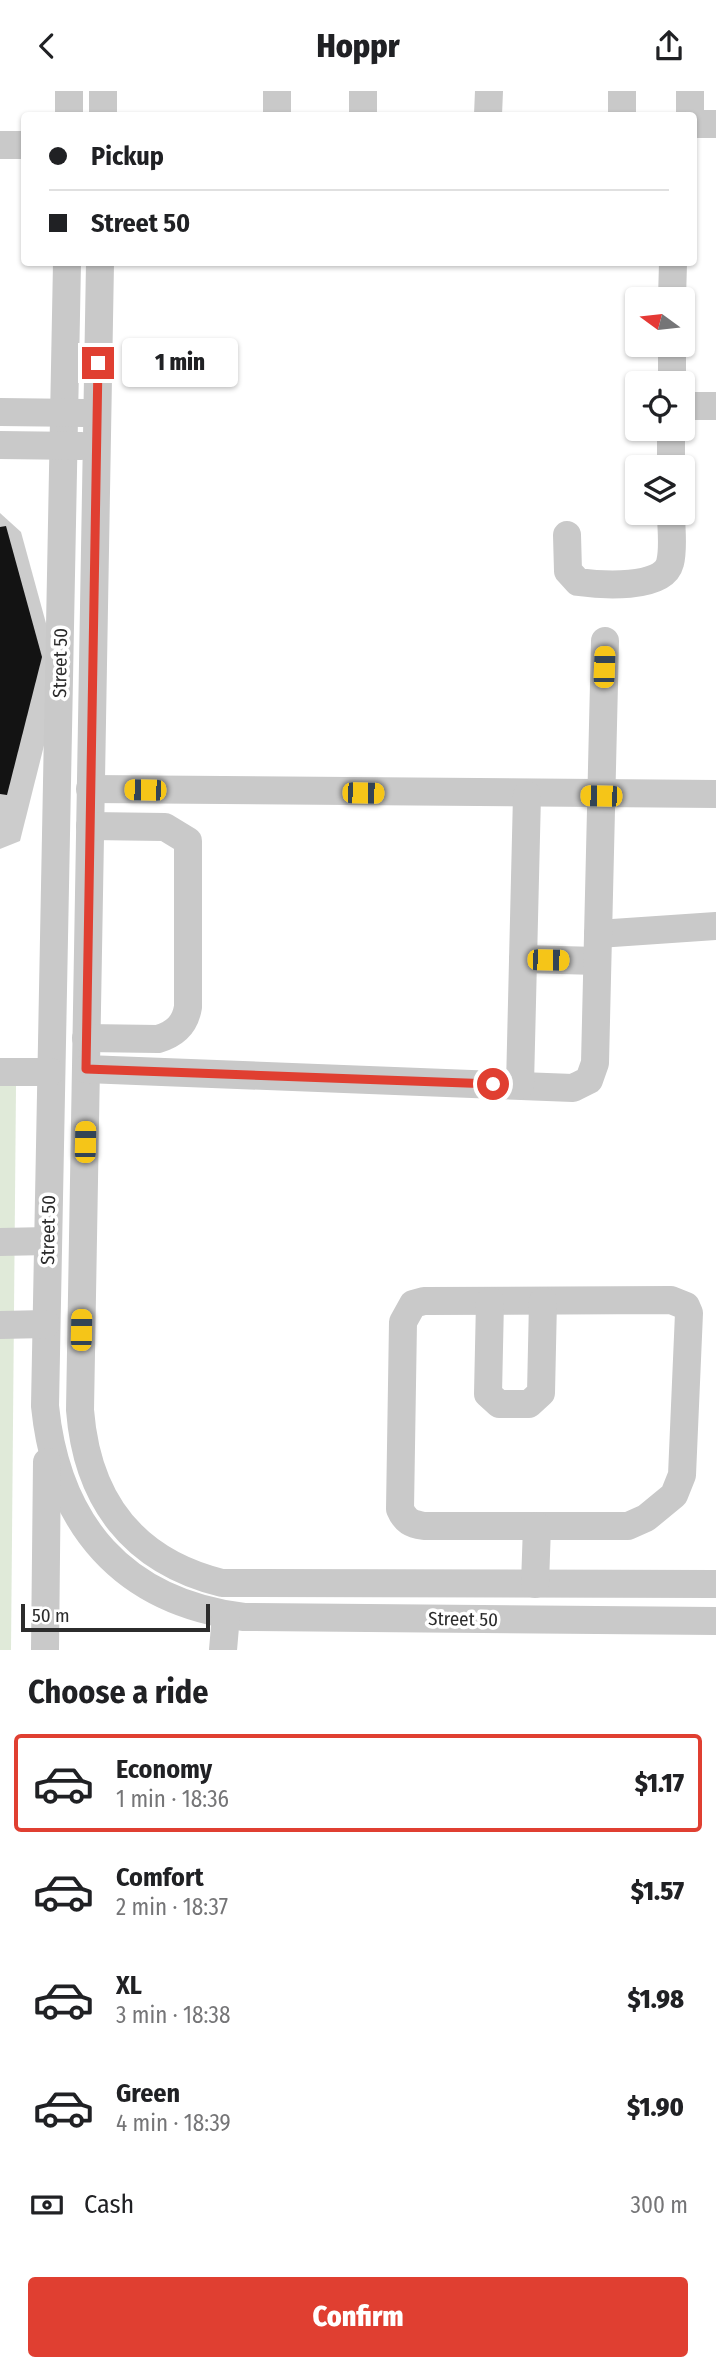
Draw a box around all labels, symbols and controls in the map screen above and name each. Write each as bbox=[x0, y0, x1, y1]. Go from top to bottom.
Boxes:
icon: back bbox=[28, 27, 66, 65]
text: Hoppr bbox=[316, 27, 400, 65]
icon: share bbox=[650, 27, 688, 65]
text: Pickup bbox=[91, 141, 164, 172]
text: Street 50 bbox=[91, 208, 190, 239]
north arrow bbox=[625, 287, 695, 357]
map controls bbox=[625, 287, 695, 525]
callout: 1 min bbox=[122, 338, 238, 387]
route end bbox=[82, 347, 114, 379]
text: 1 min bbox=[155, 348, 205, 376]
button: locate bbox=[625, 371, 695, 441]
button: layers bbox=[625, 455, 695, 525]
street label: Street 50 bbox=[48, 628, 72, 698]
car bbox=[593, 646, 616, 688]
car bbox=[124, 779, 167, 801]
car bbox=[342, 782, 385, 804]
car bbox=[580, 785, 623, 807]
car bbox=[527, 949, 570, 971]
route start bbox=[477, 1068, 509, 1100]
car bbox=[75, 1121, 96, 1163]
street label: Street 50 bbox=[36, 1195, 60, 1265]
car bbox=[71, 1309, 92, 1351]
scale bar bbox=[21, 1601, 210, 1633]
text: 50 m bbox=[32, 1604, 70, 1627]
street label: Street 50 bbox=[428, 1607, 498, 1631]
text: Choose a ride bbox=[28, 1673, 209, 1711]
icon: car bbox=[32, 1752, 95, 1815]
text: Economy bbox=[116, 1754, 212, 1785]
text: $1.17 bbox=[635, 1768, 684, 1799]
text: 1 min · 18:36 bbox=[116, 1785, 229, 1813]
icon: car bbox=[32, 1860, 95, 1923]
text: Comfort bbox=[116, 1862, 204, 1893]
text: $1.57 bbox=[631, 1876, 684, 1907]
text: 2 min · 18:37 bbox=[116, 1893, 228, 1921]
icon: car bbox=[32, 1968, 95, 2031]
text: XL bbox=[116, 1970, 142, 2001]
text: $1.98 bbox=[627, 1984, 684, 2015]
text: 3 min · 18:38 bbox=[116, 2001, 231, 2029]
icon: car bbox=[32, 2076, 95, 2139]
text: Green bbox=[116, 2078, 180, 2109]
text: $1.90 bbox=[627, 2092, 684, 2123]
text: 4 min · 18:39 bbox=[116, 2109, 231, 2137]
icon: cash bbox=[28, 2186, 66, 2224]
text: Cash bbox=[84, 2189, 134, 2220]
text: 300 m bbox=[631, 2191, 688, 2219]
button: Confirm bbox=[28, 2277, 688, 2357]

